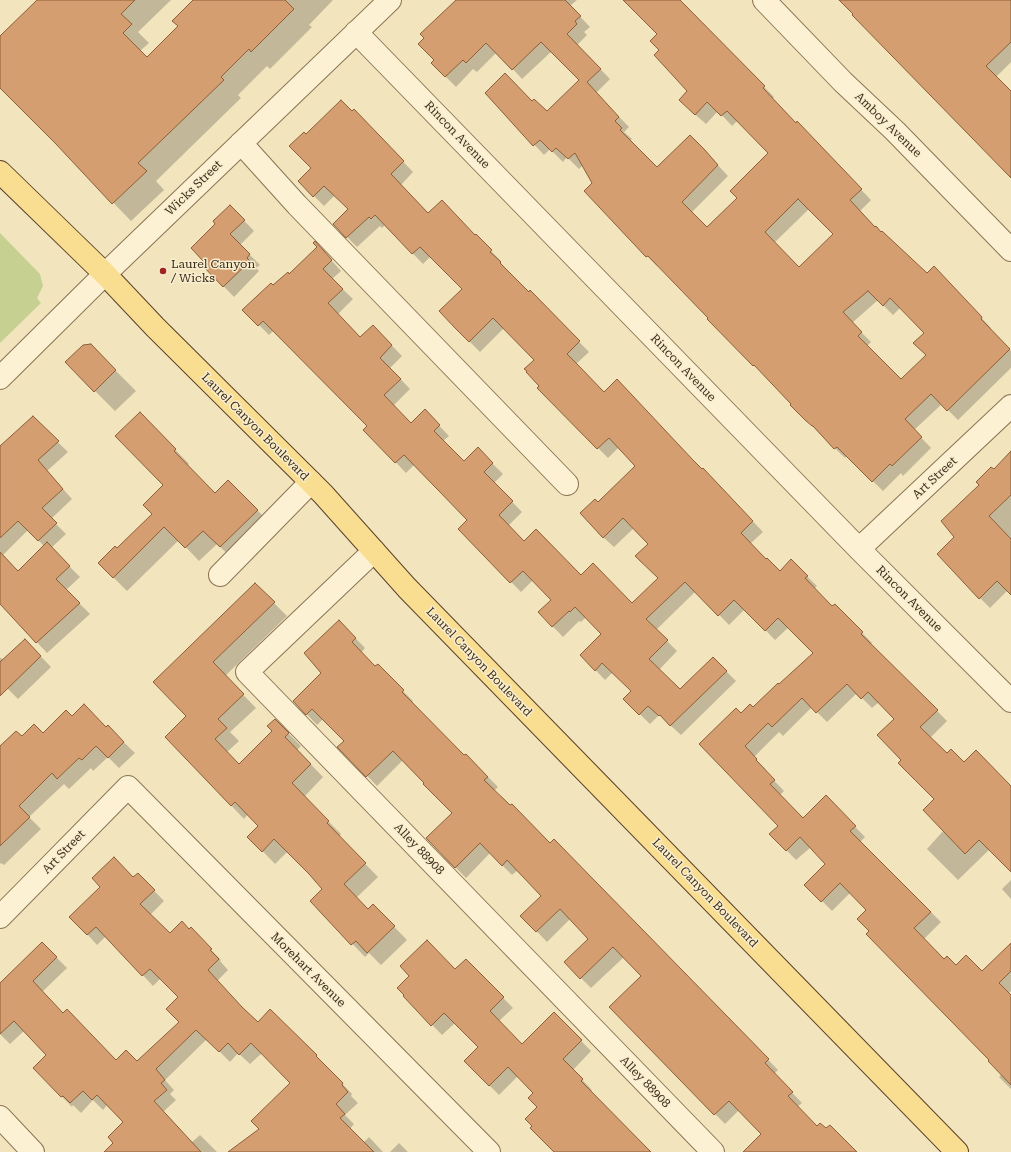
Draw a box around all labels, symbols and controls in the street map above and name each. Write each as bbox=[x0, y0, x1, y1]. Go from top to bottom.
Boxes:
street label: Amboy Avenue bbox=[852, 90, 924, 160]
street label: Rincon Avenue bbox=[421, 98, 493, 172]
street label: Wicks Street bbox=[163, 157, 225, 219]
place label: Laurel Canyon / Wicks bbox=[171, 257, 255, 285]
marker: Laurel Canyon / Wicks bbox=[158, 266, 168, 276]
street label: Rincon Avenue bbox=[647, 331, 719, 405]
street label: Laurel Canyon Boulevard bbox=[198, 370, 312, 484]
street label: Art Street bbox=[910, 454, 960, 502]
street label: Rincon Avenue bbox=[873, 563, 945, 635]
street label: Laurel Canyon Boulevard bbox=[423, 604, 535, 720]
street label: Alley 88908 bbox=[391, 820, 447, 878]
street label: Art Street bbox=[40, 827, 88, 877]
street label: Laurel Canyon Boulevard bbox=[649, 835, 761, 951]
street label: Morehart Avenue bbox=[268, 930, 348, 1010]
street label: Alley 88908 bbox=[617, 1053, 673, 1111]

